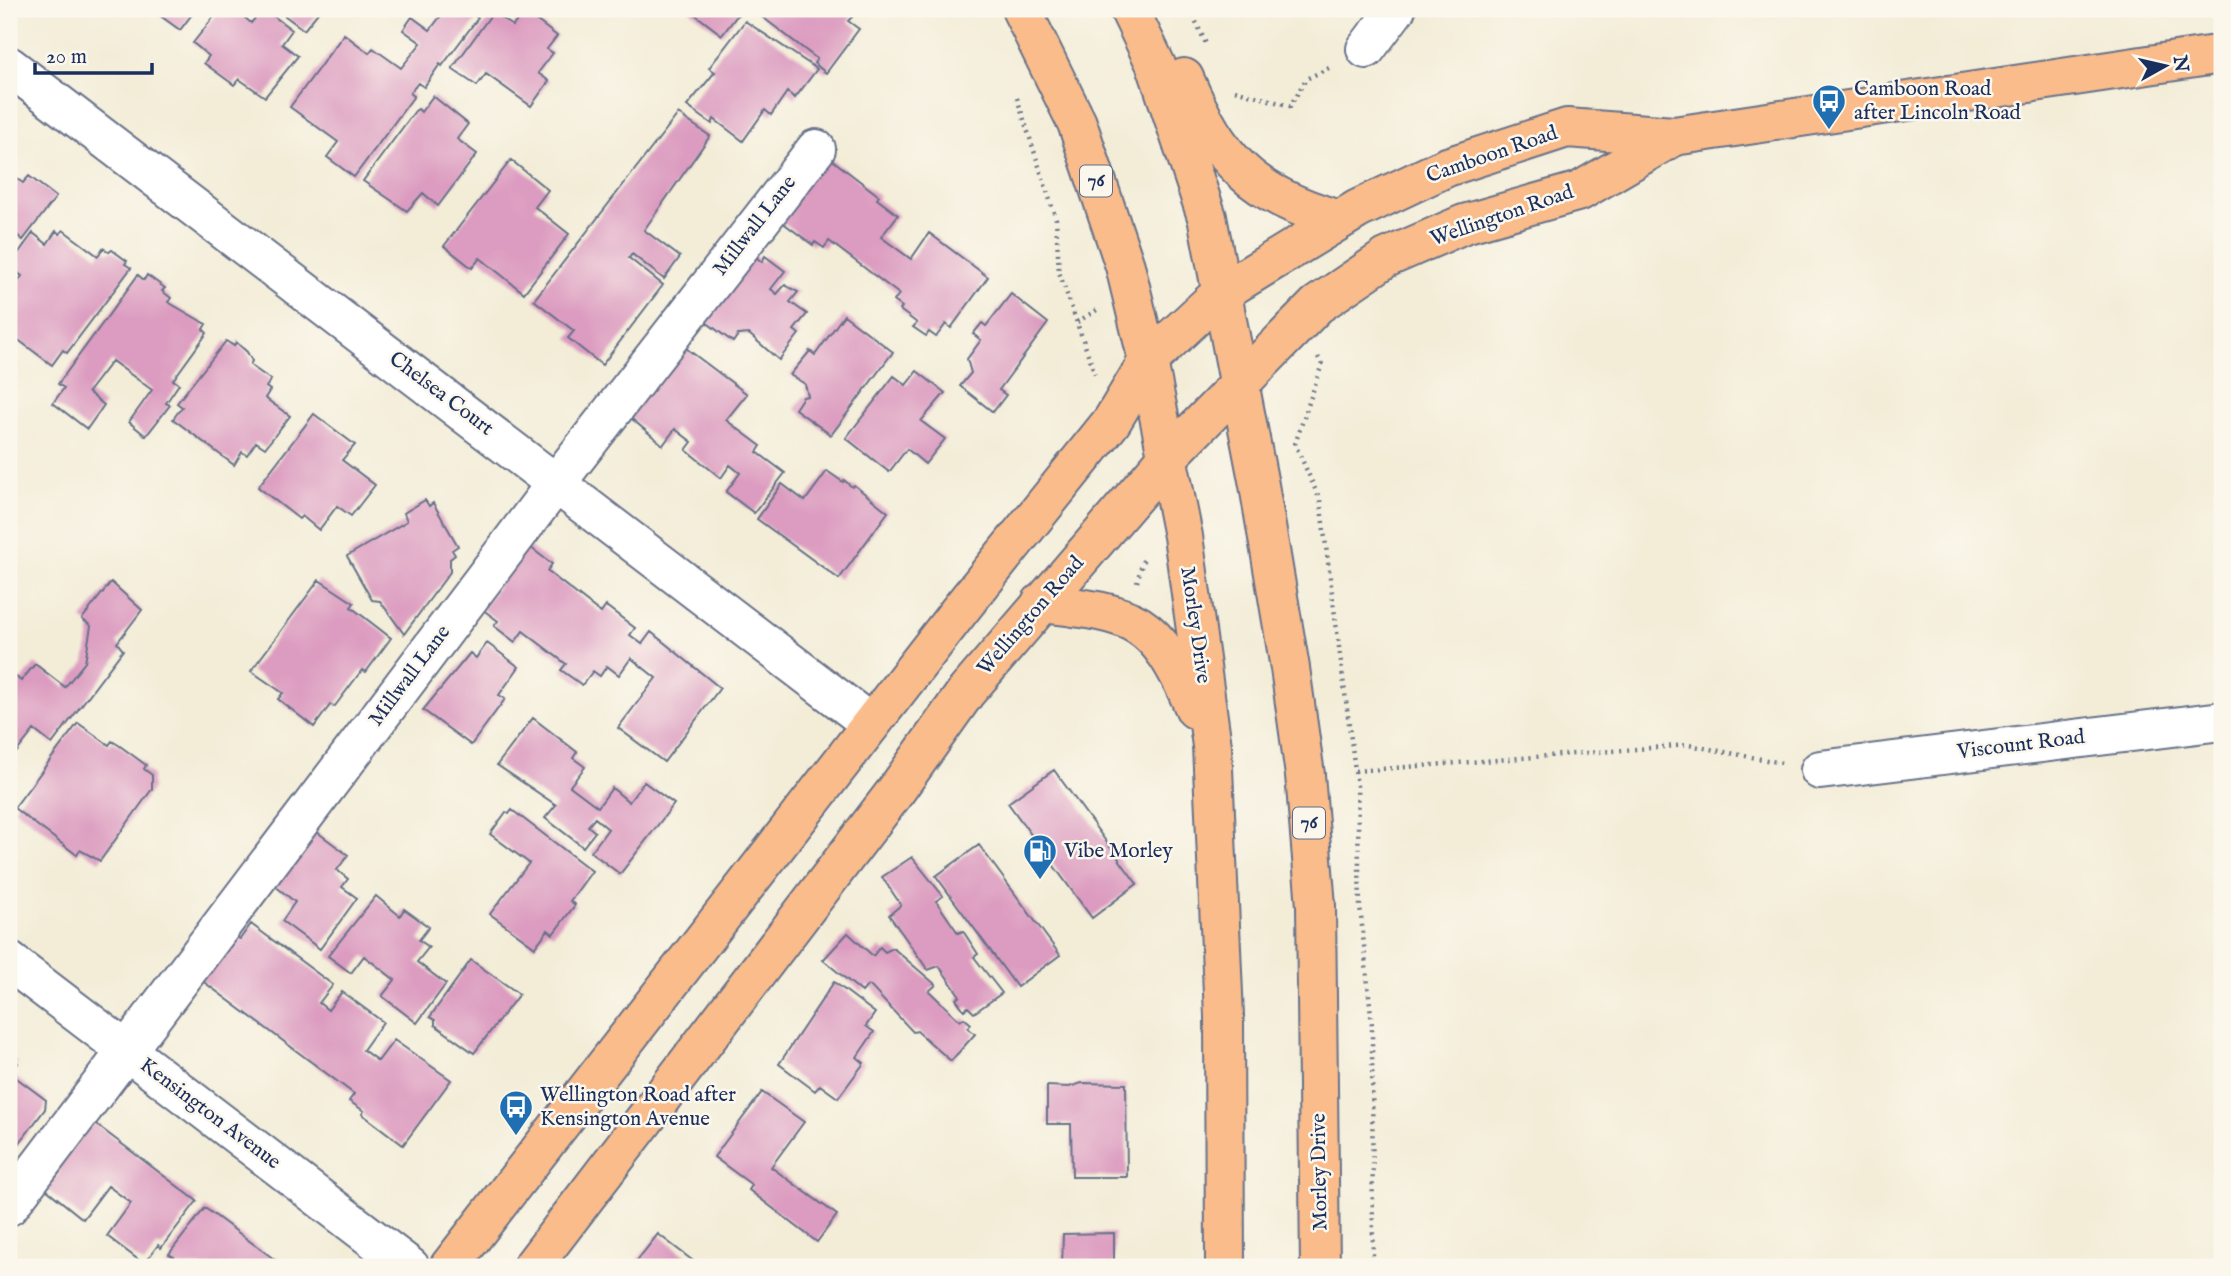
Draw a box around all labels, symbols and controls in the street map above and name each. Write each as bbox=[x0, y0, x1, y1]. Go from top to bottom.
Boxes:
scale bar bbox=[35, 32, 152, 76]
north arrow bbox=[2130, 32, 2200, 102]
text: 20 m bbox=[46, 44, 87, 71]
text: N bbox=[2167, 53, 2193, 74]
place label: Camboon Road after Lincoln Road bbox=[1854, 76, 2022, 127]
bus stop icon: Camboon Road after Lincoln Road bbox=[1810, 82, 1848, 131]
street label: Camboon Road bbox=[1423, 120, 1562, 190]
road number: 76 bbox=[1080, 166, 1112, 196]
street label: Millwall Lane bbox=[707, 170, 803, 282]
street label: Wellington Road bbox=[1427, 179, 1578, 253]
street label: Chelsea Court bbox=[383, 346, 499, 442]
street label: Wellington Road bbox=[972, 550, 1091, 681]
street label: Morley Drive bbox=[1173, 565, 1217, 685]
street label: Millwall Lane bbox=[363, 620, 457, 732]
street label: Viscount Road bbox=[1955, 724, 2087, 766]
road number: 76 bbox=[1293, 808, 1325, 838]
fuel station icon: Vibe Morley bbox=[1021, 832, 1059, 881]
place label: Vibe Morley bbox=[1063, 838, 1173, 865]
street label: Kensington Avenue bbox=[134, 1052, 286, 1176]
place label: Wellington Road after Kensington Avenue bbox=[540, 1082, 736, 1133]
bus stop icon: Wellington Road after Kensington Avenue bbox=[497, 1088, 535, 1137]
street label: Morley Drive bbox=[1305, 1113, 1335, 1231]

